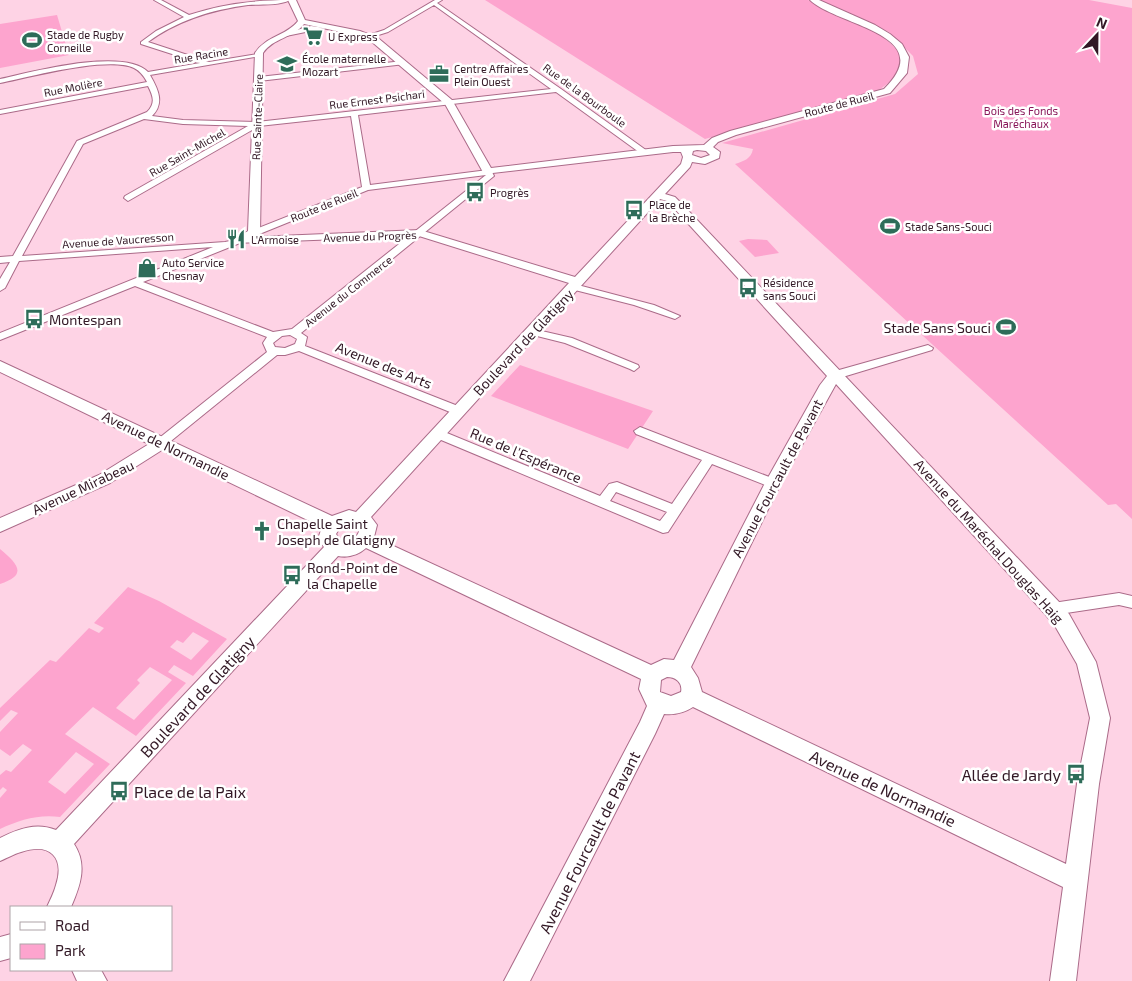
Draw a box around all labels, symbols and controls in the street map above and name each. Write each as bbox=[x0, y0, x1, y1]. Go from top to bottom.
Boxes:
north arrow bbox=[1072, 10, 1122, 60]
text: N bbox=[1094, 13, 1110, 32]
supermarket icon: U Express bbox=[302, 25, 324, 47]
place label: Stade de Rugby Corneille bbox=[47, 28, 124, 54]
sports icon: Stade de Rugby Corneille bbox=[21, 29, 43, 51]
place label: U Express bbox=[328, 30, 378, 43]
street label: Rue Racine bbox=[173, 44, 229, 66]
place label: École maternelle Mozart bbox=[302, 52, 386, 78]
school or university icon: École maternelle Mozart bbox=[276, 53, 298, 75]
street label: Rue de la Bourboule bbox=[541, 60, 629, 130]
place label: Centre Affaires Plein Ouest bbox=[454, 62, 529, 88]
office icon: Centre Affaires Plein Ouest bbox=[428, 63, 450, 85]
street label: Rue Sainte-Claire bbox=[249, 74, 265, 160]
street label: Rue Molière bbox=[43, 75, 103, 99]
street label: Rue Ernest Psichari bbox=[328, 87, 426, 111]
street label: Route de Rueil bbox=[803, 88, 876, 120]
park label: Bois des Fonds Maréchaux bbox=[984, 104, 1059, 130]
street label: Rue Saint-Michel bbox=[147, 125, 228, 179]
bus stop icon: Progrès bbox=[464, 181, 486, 203]
street label: Route de Rueil bbox=[288, 185, 360, 224]
place label: Progrès bbox=[490, 186, 529, 199]
place label: Place de la Brèche bbox=[649, 198, 696, 224]
bus stop icon: Place de la Brèche bbox=[623, 199, 645, 221]
sports icon: Stade Sans-Souci bbox=[879, 215, 901, 237]
place label: Stade Sans-Souci bbox=[905, 220, 992, 233]
restaurant icon: L'Armoise bbox=[225, 228, 247, 250]
street label: Avenue du Progrès bbox=[323, 228, 417, 244]
street label: Avenue de Vaucresson bbox=[62, 230, 174, 250]
place label: L'Armoise bbox=[251, 233, 299, 246]
street label: Avenue du Commerce bbox=[302, 253, 394, 329]
place label: Auto Service Chesnay bbox=[162, 256, 224, 282]
shop icon: Auto Service Chesnay bbox=[136, 257, 158, 279]
place label: Résidence sans Souci bbox=[763, 276, 816, 302]
bus stop icon: Résidence sans Souci bbox=[737, 277, 759, 299]
street label: Boulevard de Glatigny bbox=[469, 285, 577, 399]
bus stop icon: Montespan bbox=[23, 308, 45, 330]
place label: Montespan bbox=[49, 311, 121, 328]
sports icon: Stade Sans Souci bbox=[995, 316, 1017, 338]
place label: Stade Sans Souci bbox=[884, 319, 991, 336]
street label: Avenue des Arts bbox=[333, 338, 435, 392]
street label: Avenue Fourcault de Pavant bbox=[728, 396, 826, 560]
street label: Avenue de Normandie bbox=[100, 407, 232, 483]
street label: Rue de l'Espérance bbox=[468, 424, 584, 486]
street label: Avenue du Maréchal Douglas Haig bbox=[911, 455, 1067, 627]
street label: Avenue Mirabeau bbox=[29, 456, 137, 518]
place label: Chapelle Saint Joseph de Glatigny bbox=[277, 515, 396, 548]
church icon: Chapelle Saint Joseph de Glatigny bbox=[251, 520, 273, 542]
place label: Rond-Point de la Chapelle bbox=[307, 559, 398, 592]
bus stop icon: Rond-Point de la Chapelle bbox=[281, 564, 303, 586]
street label: Boulevard de Glatigny bbox=[136, 631, 259, 761]
street label: Avenue de Normandie bbox=[807, 746, 959, 830]
street label: Avenue Fourcault de Pavant bbox=[535, 748, 643, 936]
bus stop icon: Allée de Jardy bbox=[1065, 763, 1087, 785]
place label: Allée de Jardy bbox=[962, 765, 1062, 784]
bus stop icon: Place de la Paix bbox=[108, 780, 130, 802]
place label: Place de la Paix bbox=[134, 782, 246, 801]
legend bbox=[10, 906, 172, 971]
text: Road bbox=[55, 916, 90, 934]
text: Park bbox=[55, 941, 86, 959]

